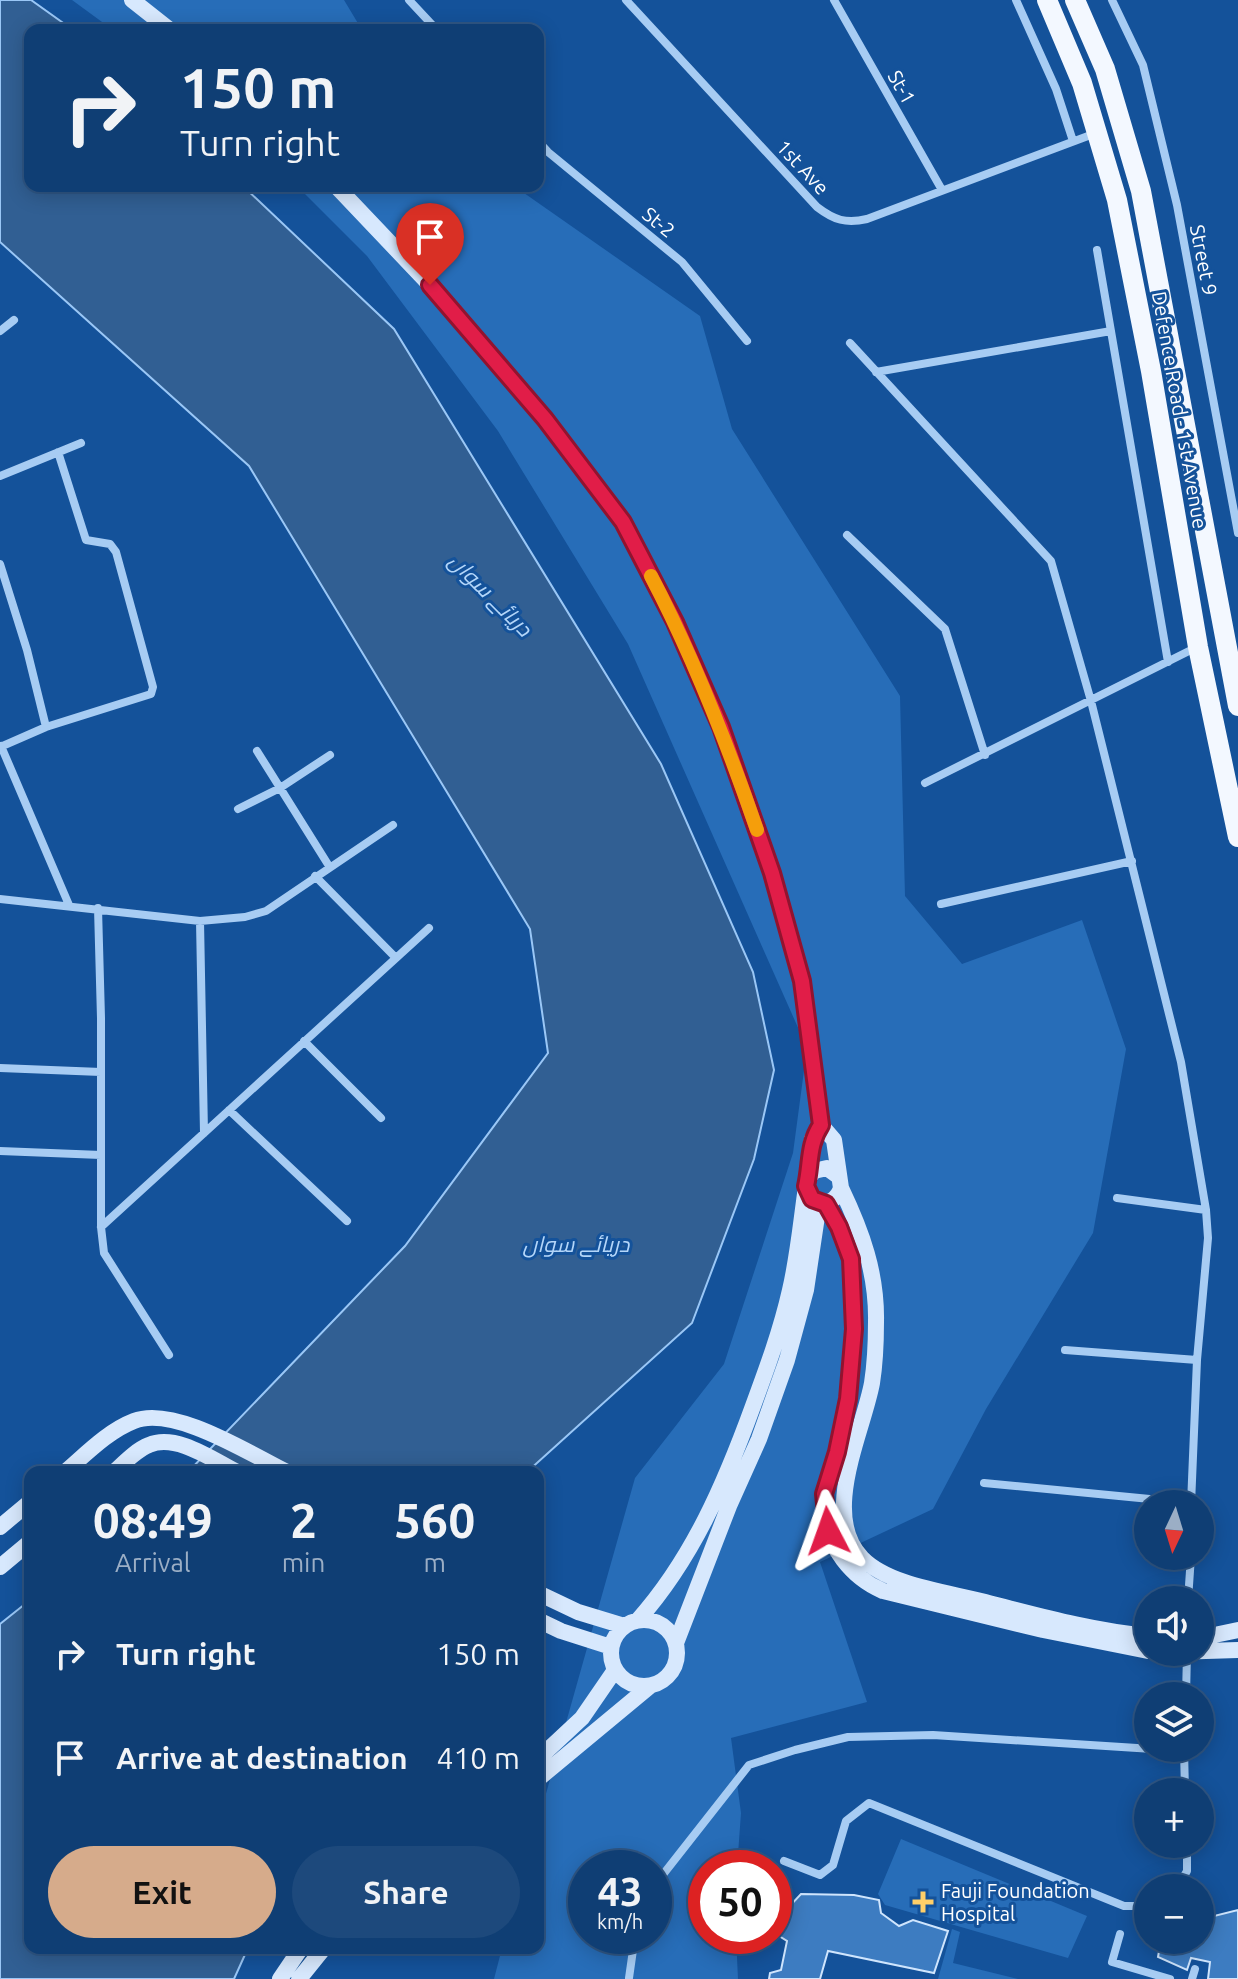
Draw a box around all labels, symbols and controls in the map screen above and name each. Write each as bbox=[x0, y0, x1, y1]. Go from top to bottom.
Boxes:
icon: right bbox=[48, 56, 152, 160]
text: 150 m bbox=[180, 56, 336, 119]
street label: St-1 bbox=[883, 66, 921, 108]
text: Turn right bbox=[180, 122, 340, 163]
street label: 1st Ave bbox=[772, 135, 834, 199]
street label: St-2 bbox=[638, 202, 680, 242]
pin bbox=[396, 203, 464, 285]
icon: arrive bbox=[408, 215, 452, 259]
street label: Street 9 bbox=[1186, 223, 1222, 297]
street label: Defence Road - 1st Avenue bbox=[1148, 289, 1212, 531]
water label: دریائے سواں bbox=[443, 547, 539, 643]
water label: دریائے سواں bbox=[523, 1231, 631, 1258]
position arrow bbox=[786, 1489, 870, 1573]
north arrow bbox=[1134, 1490, 1214, 1570]
map controls bbox=[1134, 1490, 1214, 1954]
text: 08:49 bbox=[93, 1493, 213, 1547]
text: 2 bbox=[290, 1493, 317, 1547]
text: 560 bbox=[394, 1493, 475, 1547]
text: Arrival bbox=[115, 1548, 191, 1577]
text: min bbox=[282, 1548, 325, 1577]
text: m bbox=[423, 1548, 446, 1577]
button: sound bbox=[1134, 1586, 1214, 1666]
icon: right bbox=[48, 1632, 92, 1676]
text: Turn right bbox=[116, 1637, 256, 1671]
text: 150 m bbox=[436, 1637, 520, 1671]
button: layers bbox=[1134, 1682, 1214, 1762]
icon: arrive bbox=[48, 1736, 92, 1780]
text: Arrive at destination bbox=[116, 1741, 408, 1775]
text: 410 m bbox=[436, 1741, 520, 1775]
button: + bbox=[1134, 1778, 1214, 1858]
button: Exit bbox=[48, 1846, 276, 1938]
button: Share bbox=[292, 1846, 520, 1938]
speed limit sign: 50 bbox=[688, 1850, 792, 1954]
text: 43 bbox=[597, 1869, 643, 1914]
button: − bbox=[1134, 1874, 1214, 1954]
place label: Fauji Foundation Hospital bbox=[941, 1879, 1090, 1925]
marker: Fauji Foundation Hospital bbox=[912, 1891, 934, 1913]
text: km/h bbox=[597, 1910, 643, 1933]

